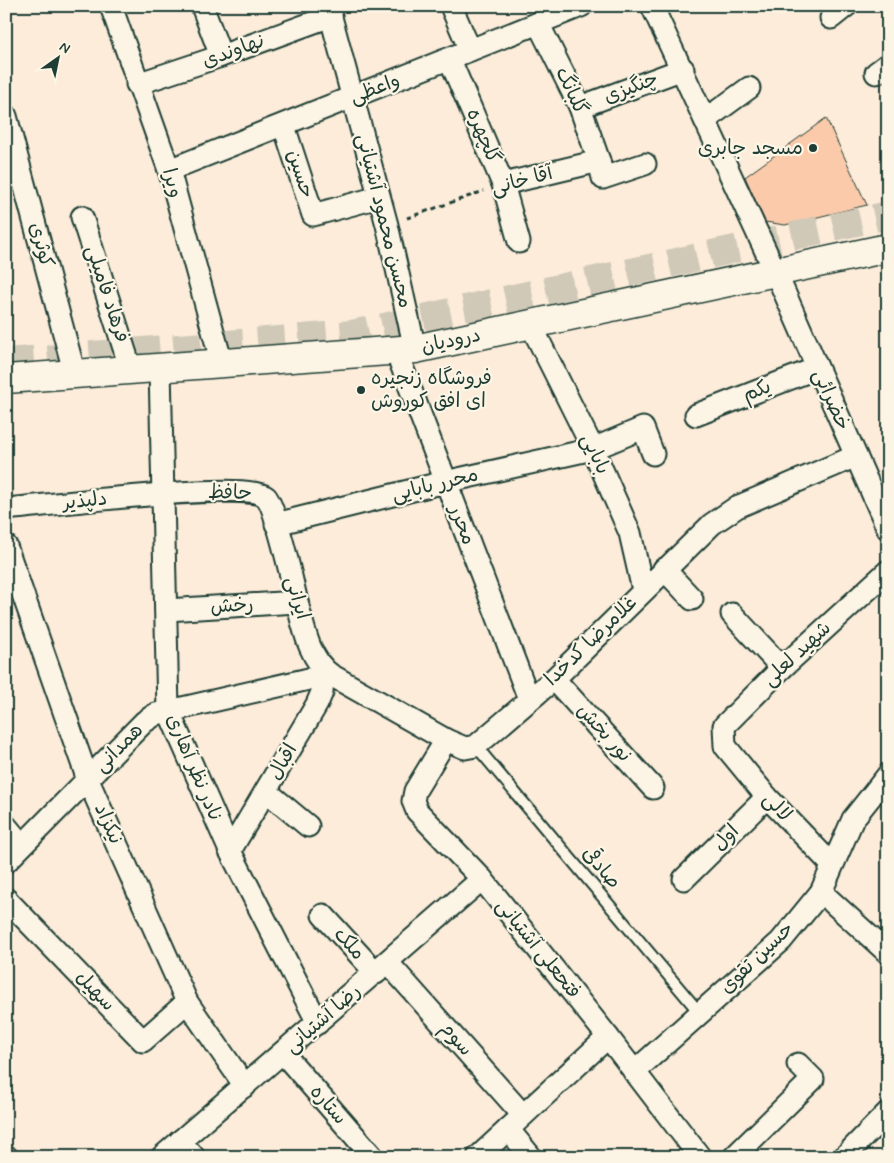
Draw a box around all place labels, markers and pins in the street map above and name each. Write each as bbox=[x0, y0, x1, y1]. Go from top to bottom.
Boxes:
place label: مسجد جابری bbox=[698, 135, 803, 162]
marker: مسجد جابری bbox=[807, 142, 819, 154]
place label: فروشگاه زنجیره ای افق کوروش bbox=[371, 365, 492, 415]
marker: فروشگاه زنجیره ای افق کوروش bbox=[355, 384, 367, 396]

